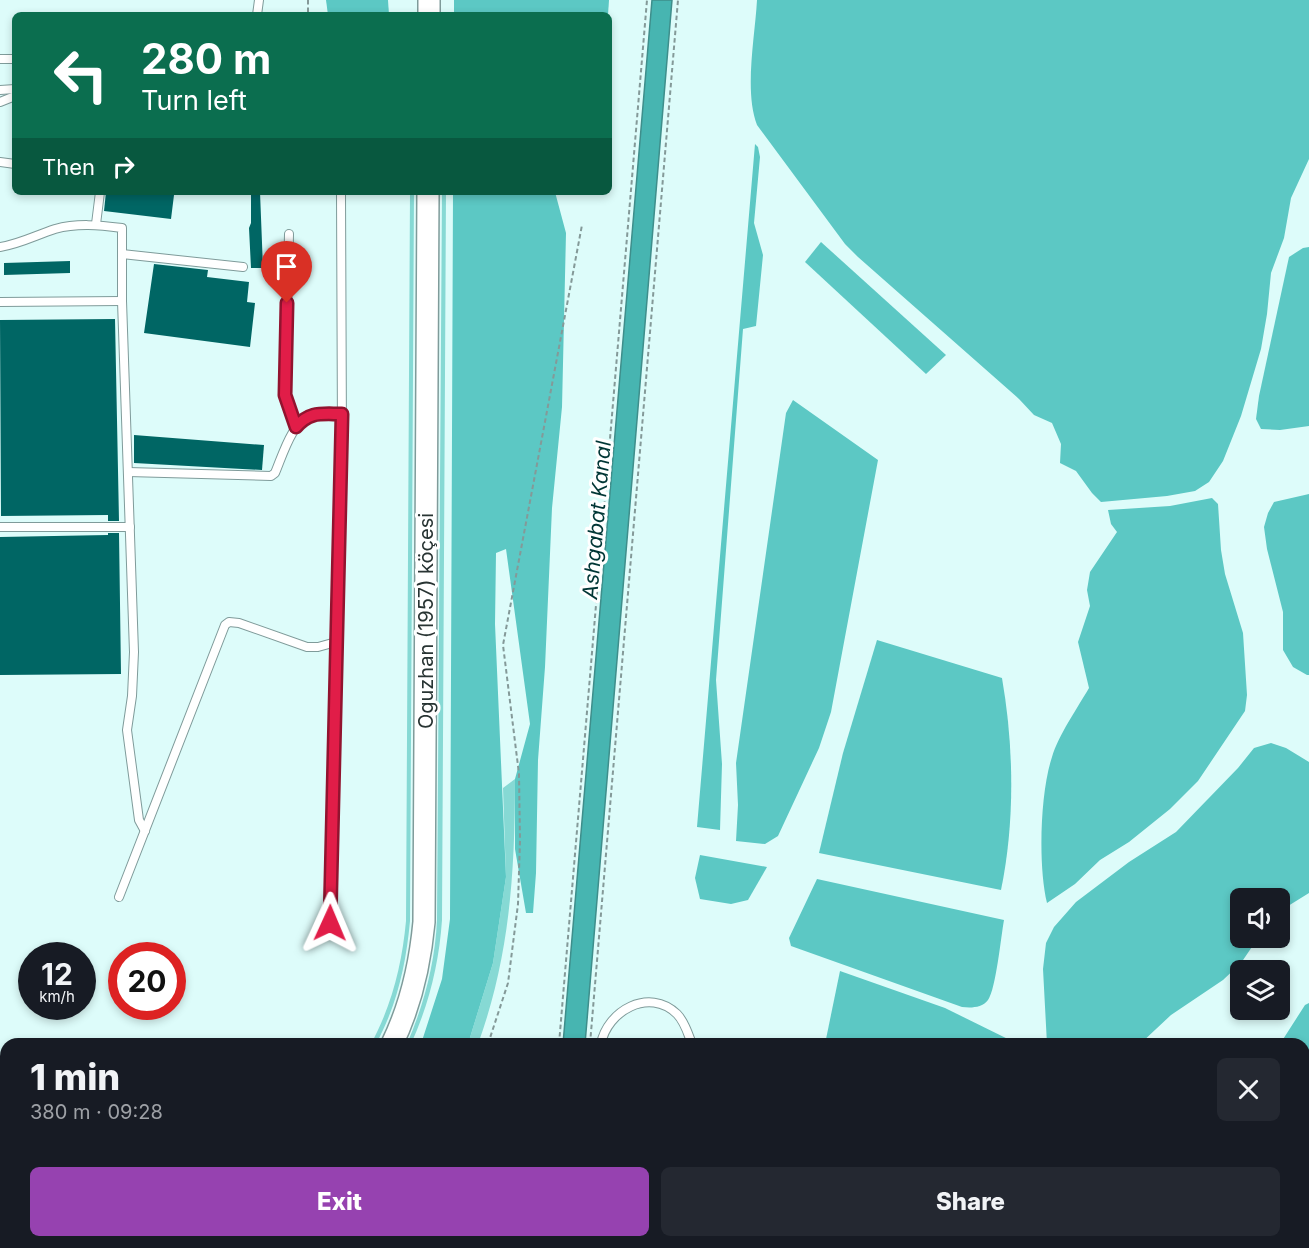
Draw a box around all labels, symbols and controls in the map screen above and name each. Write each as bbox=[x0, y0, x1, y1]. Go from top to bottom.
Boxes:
text: 280 m bbox=[141, 33, 271, 84]
icon: left bbox=[42, 36, 120, 114]
text: Turn left bbox=[141, 84, 247, 117]
icon: right bbox=[107, 150, 140, 183]
text: Then bbox=[42, 154, 95, 180]
pin bbox=[261, 241, 312, 303]
icon: arrive bbox=[270, 250, 303, 283]
water label: Ashgabat Kanal bbox=[577, 439, 616, 601]
street label: Oguzhan (1957) köçesi bbox=[414, 513, 438, 729]
map controls bbox=[1230, 888, 1290, 1020]
button: sound bbox=[1230, 888, 1290, 948]
position arrow bbox=[298, 891, 362, 955]
speed limit sign: 20 bbox=[108, 942, 186, 1020]
text: 12 bbox=[41, 956, 73, 992]
button: layers bbox=[1230, 960, 1290, 1020]
text: km/h bbox=[39, 987, 75, 1006]
text: 1 min bbox=[30, 1055, 120, 1099]
button: close bbox=[1217, 1058, 1280, 1121]
text: 380 m · 09:28 bbox=[30, 1100, 163, 1124]
button: Exit bbox=[30, 1167, 649, 1236]
button: Share bbox=[661, 1167, 1280, 1236]

